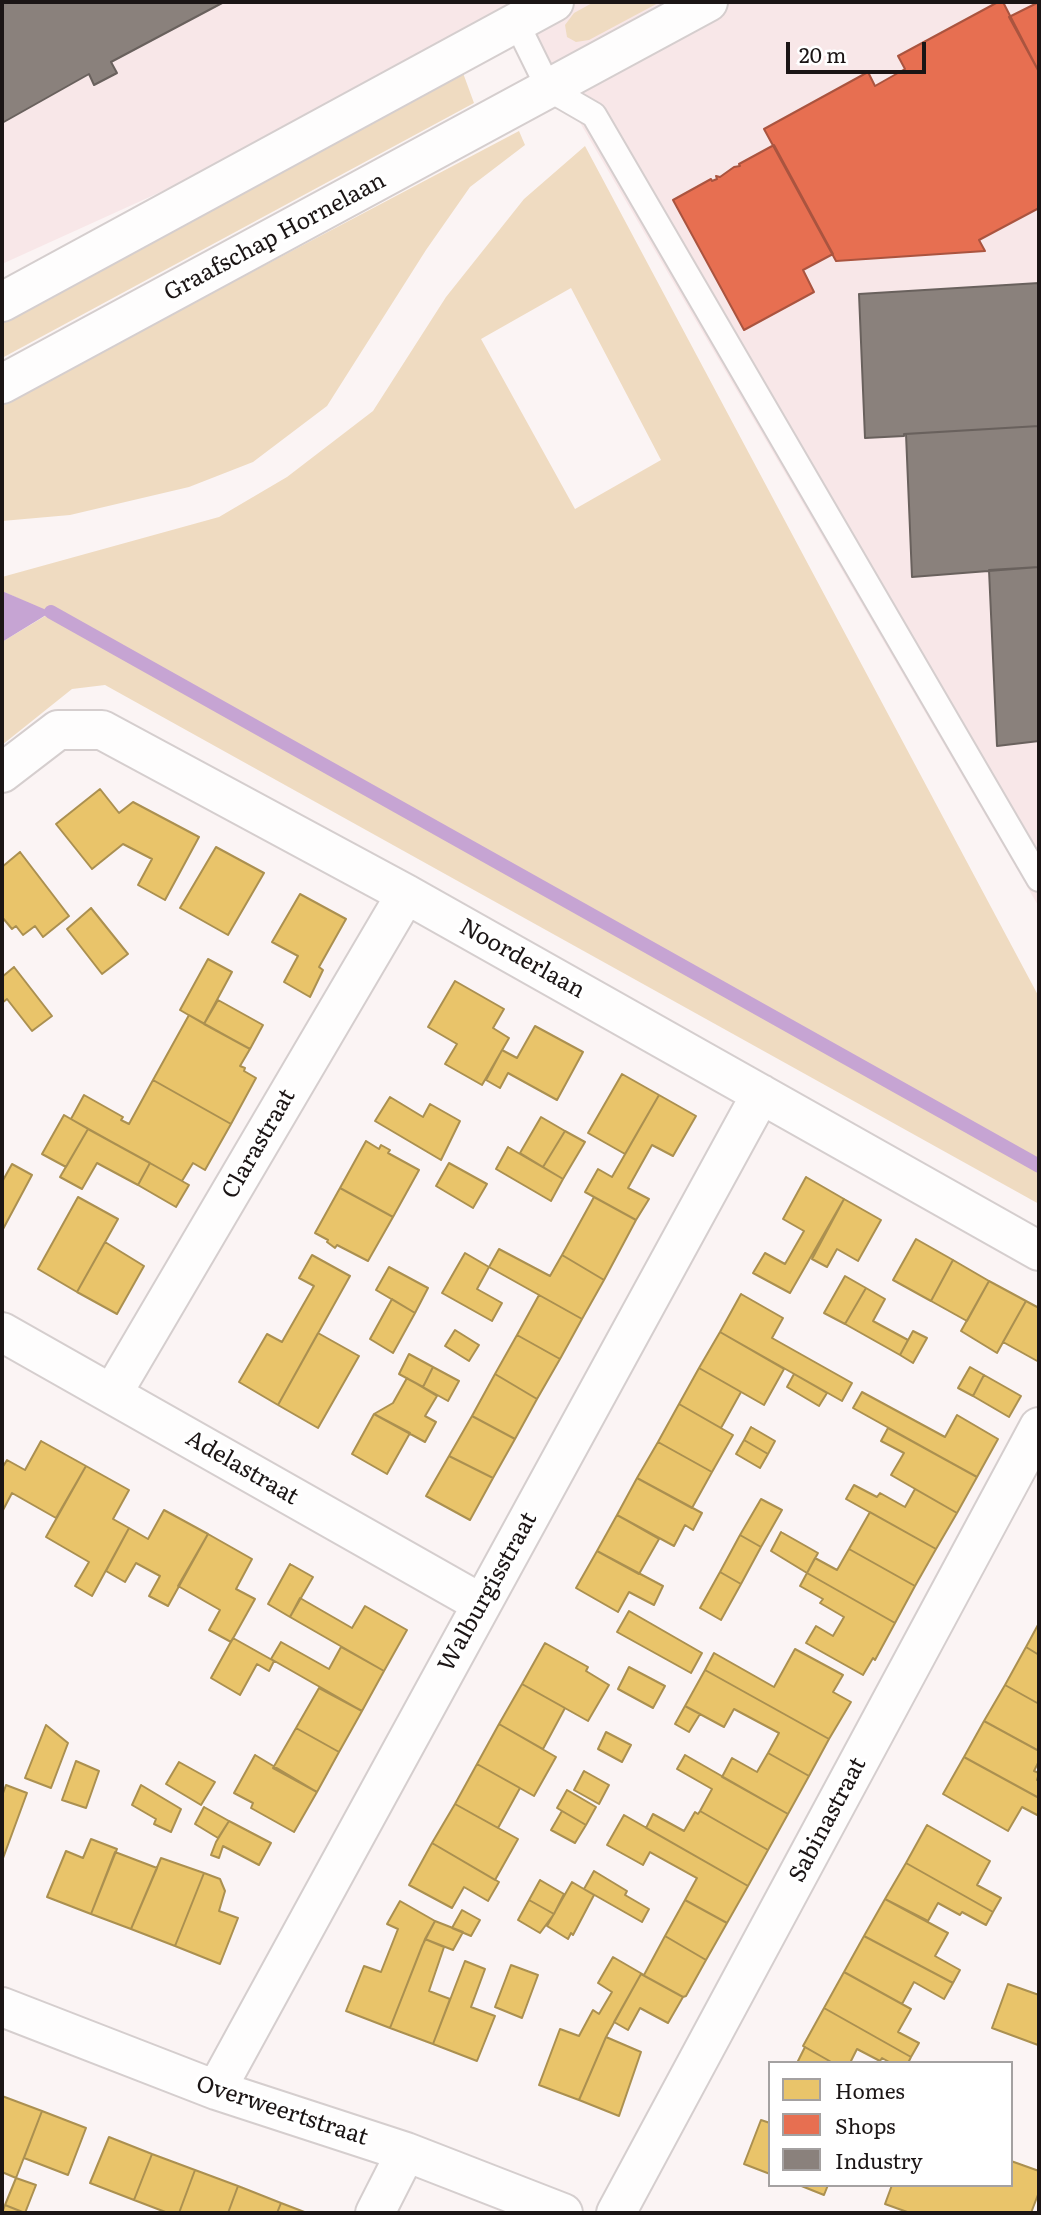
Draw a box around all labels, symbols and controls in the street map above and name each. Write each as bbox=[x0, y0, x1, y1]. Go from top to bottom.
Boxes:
scale bar bbox=[789, 28, 929, 72]
text: 20 m bbox=[799, 38, 846, 69]
street label: Graafschap Hornelaan bbox=[160, 167, 390, 307]
street label: Noorderlaan bbox=[455, 913, 589, 1005]
street label: Clarastraat bbox=[217, 1084, 301, 1204]
street label: Adelastraat bbox=[181, 1425, 303, 1511]
street label: Walburgisstraat bbox=[433, 1507, 543, 1677]
street label: Sabinastraat bbox=[784, 1753, 872, 1887]
legend bbox=[768, 2061, 1013, 2187]
street label: Overweertstraat bbox=[193, 2070, 371, 2152]
text: Homes bbox=[835, 2074, 905, 2105]
text: Shops bbox=[835, 2109, 896, 2140]
text: Industry bbox=[835, 2144, 923, 2175]

